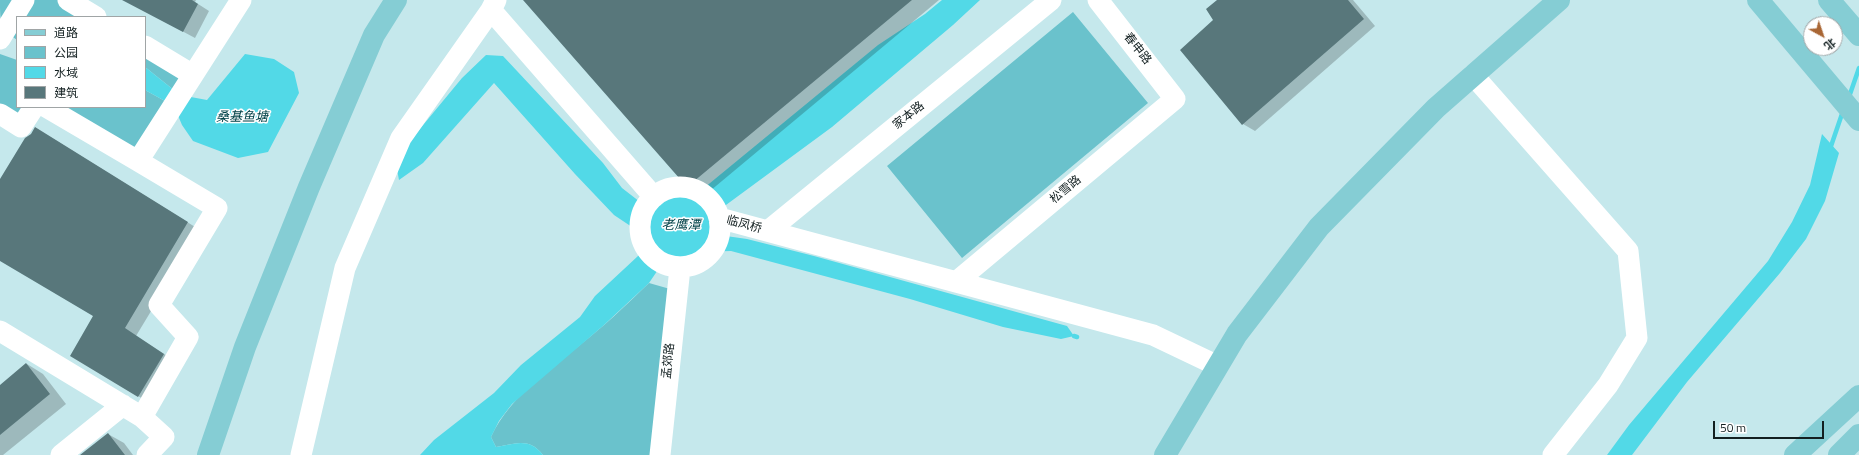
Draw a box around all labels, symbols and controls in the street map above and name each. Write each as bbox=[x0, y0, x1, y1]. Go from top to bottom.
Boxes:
legend bbox=[16, 16, 146, 108]
north arrow bbox=[1803, 16, 1843, 56]
text: 道路 bbox=[54, 23, 78, 42]
street label: 春申路 bbox=[1120, 30, 1154, 68]
text: 北 bbox=[1821, 35, 1839, 54]
text: 公园 bbox=[54, 43, 78, 62]
text: 水域 bbox=[54, 63, 78, 82]
text: 建筑 bbox=[54, 83, 78, 102]
street label: 家本路 bbox=[890, 99, 928, 133]
water label: 桑基鱼塘 bbox=[216, 110, 268, 126]
street label: 松雪路 bbox=[1048, 173, 1084, 207]
street label: 临凤桥 bbox=[725, 213, 763, 237]
water label: 老鹰潭 bbox=[662, 218, 700, 234]
street label: 孟郊路 bbox=[660, 342, 678, 380]
scale bar bbox=[1715, 413, 1826, 439]
text: 50 m bbox=[1720, 418, 1746, 437]

